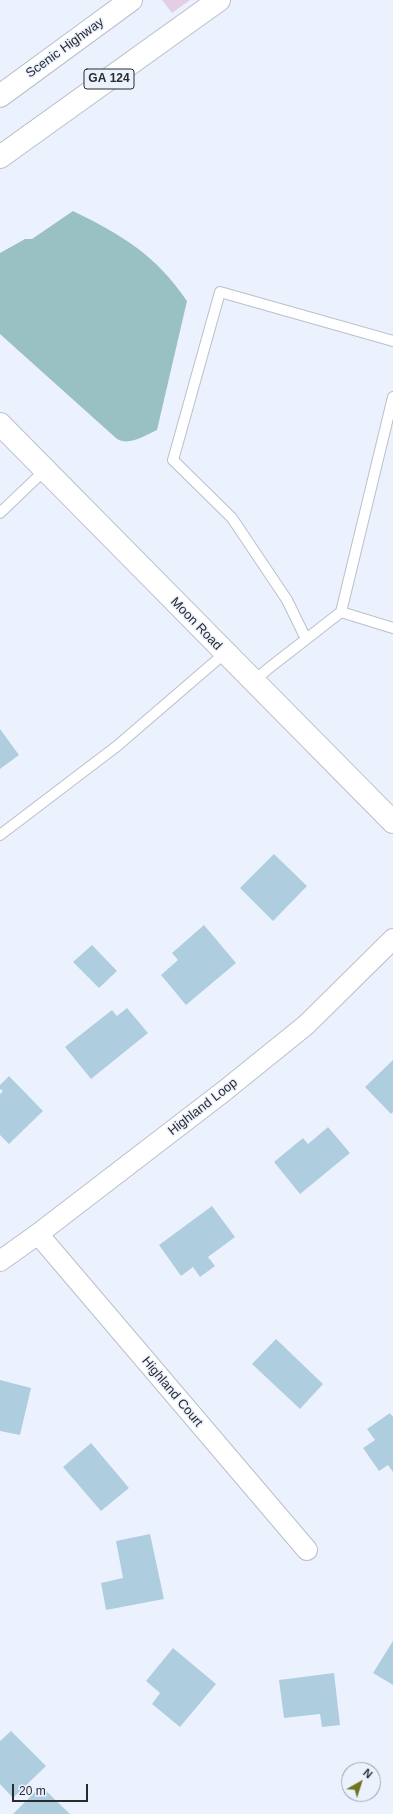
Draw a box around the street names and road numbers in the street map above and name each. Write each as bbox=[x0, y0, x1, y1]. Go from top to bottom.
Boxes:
street label: Scenic Highway bbox=[23, 15, 107, 81]
road number: GA 124 bbox=[84, 69, 134, 89]
street label: Moon Road bbox=[167, 594, 225, 654]
street label: Highland Loop bbox=[165, 1075, 241, 1139]
street label: Highland Court bbox=[138, 1354, 206, 1430]

